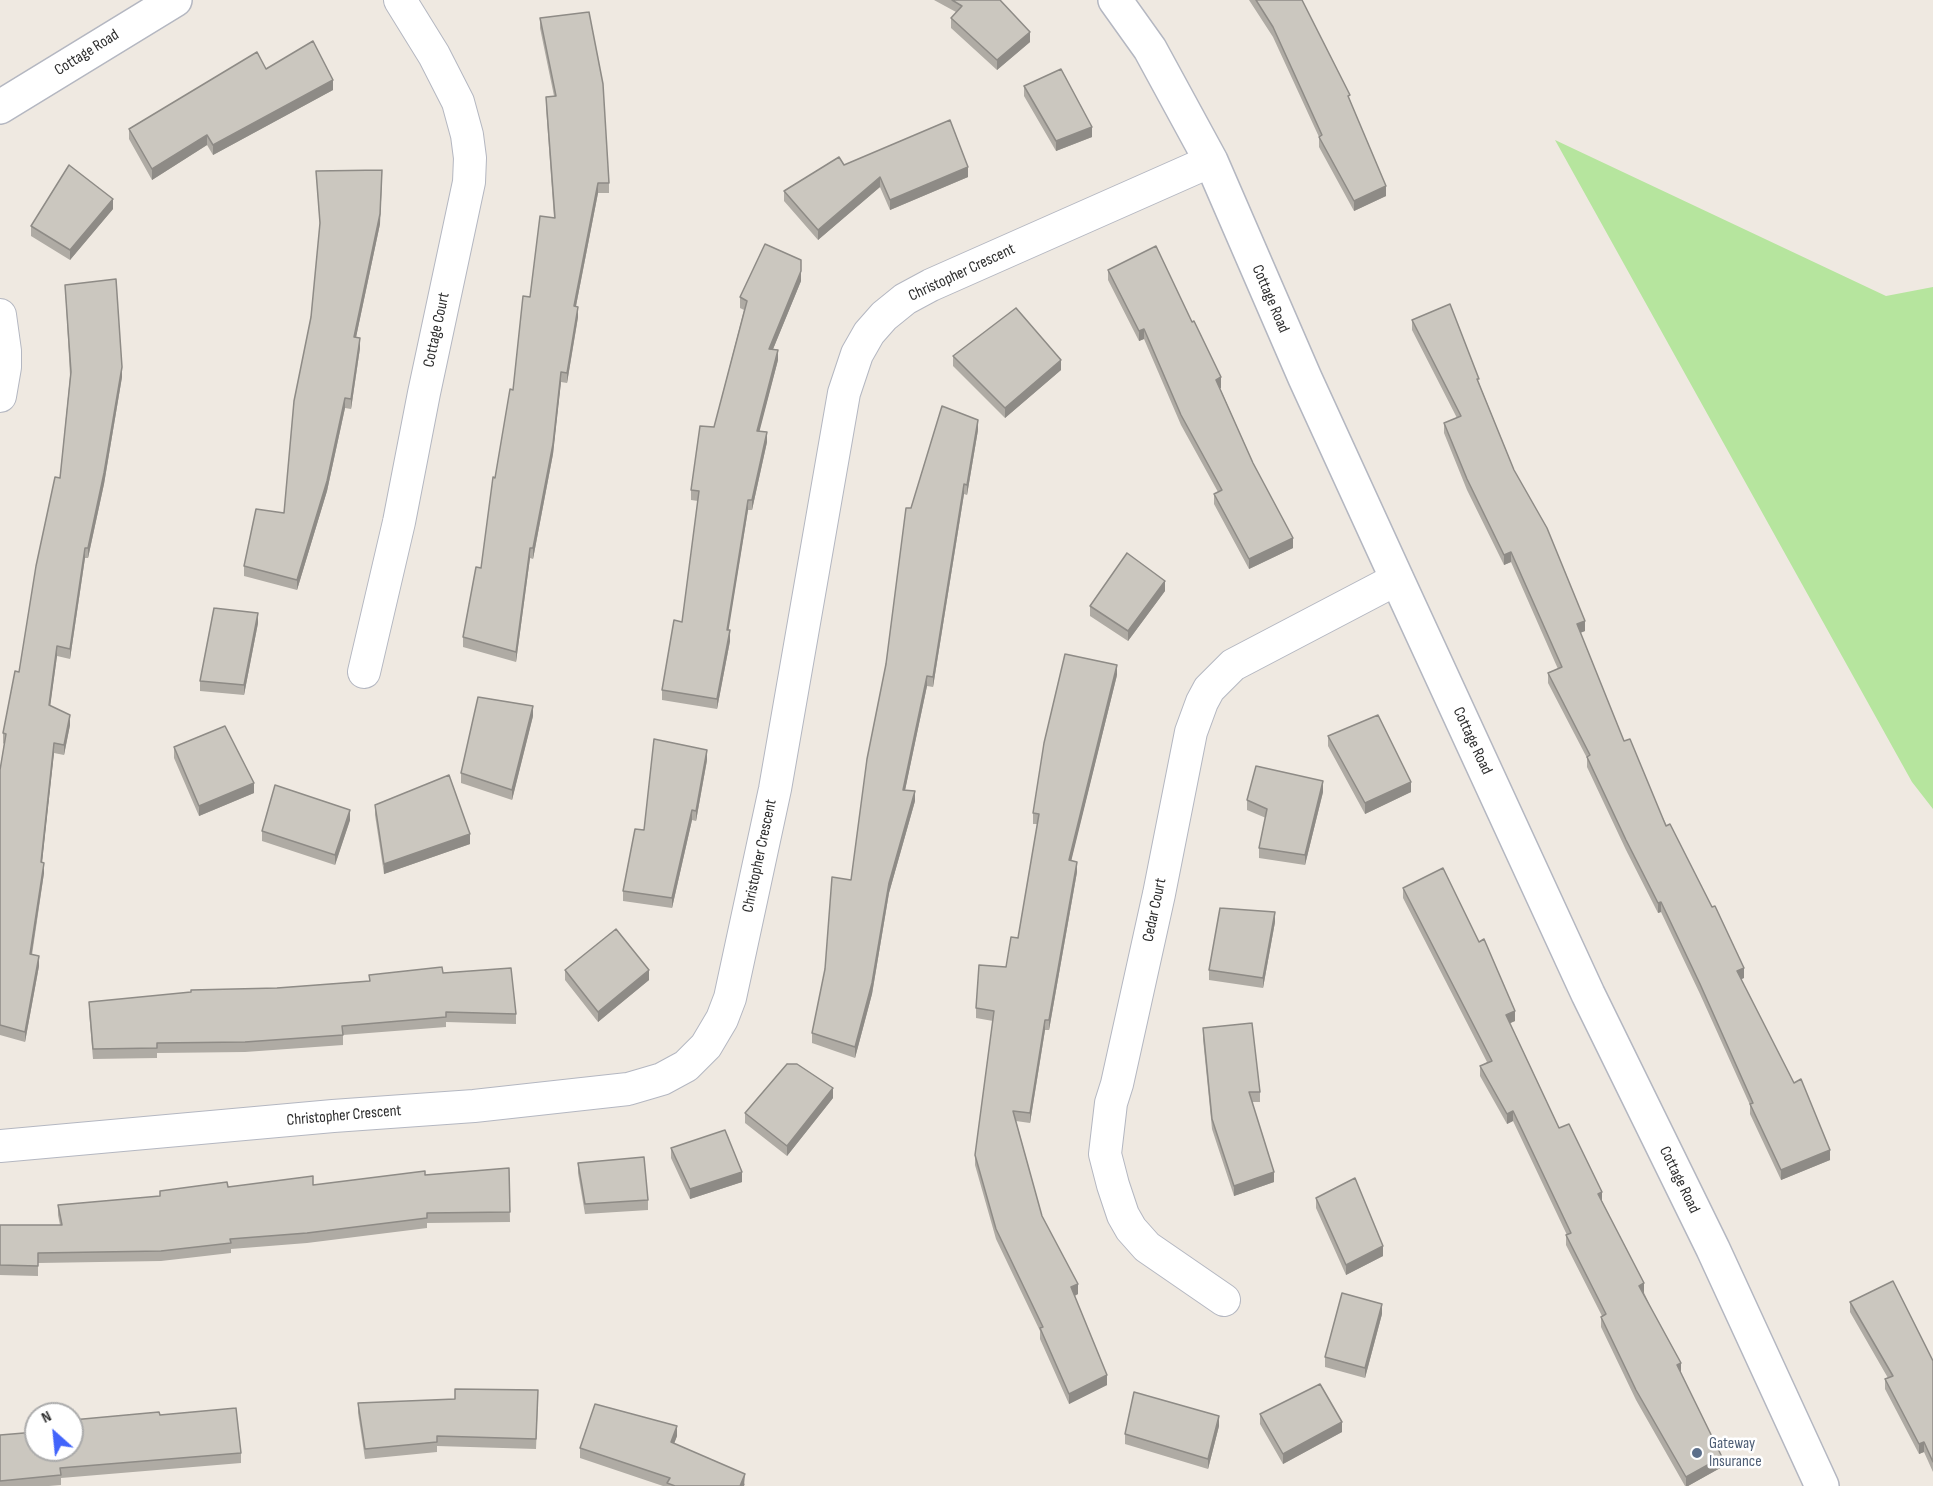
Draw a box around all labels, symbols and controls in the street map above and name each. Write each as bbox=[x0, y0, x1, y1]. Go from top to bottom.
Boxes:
street label: Cottage Road bbox=[51, 26, 123, 80]
street label: Christopher Crescent bbox=[906, 240, 1018, 306]
street label: Cottage Road bbox=[1247, 262, 1293, 336]
street label: Cottage Court bbox=[420, 291, 454, 369]
street label: Cottage Road bbox=[1448, 704, 1496, 778]
street label: Christopher Crescent bbox=[739, 798, 781, 914]
street label: Cedar Court bbox=[1139, 876, 1171, 944]
street label: Christopher Crescent bbox=[286, 1101, 402, 1131]
street label: Cottage Road bbox=[1655, 1143, 1703, 1217]
north arrow bbox=[24, 1402, 84, 1462]
text: N bbox=[38, 1407, 55, 1428]
place label: Gateway Insurance bbox=[1709, 1434, 1762, 1472]
marker: Gateway Insurance bbox=[1690, 1446, 1704, 1460]

